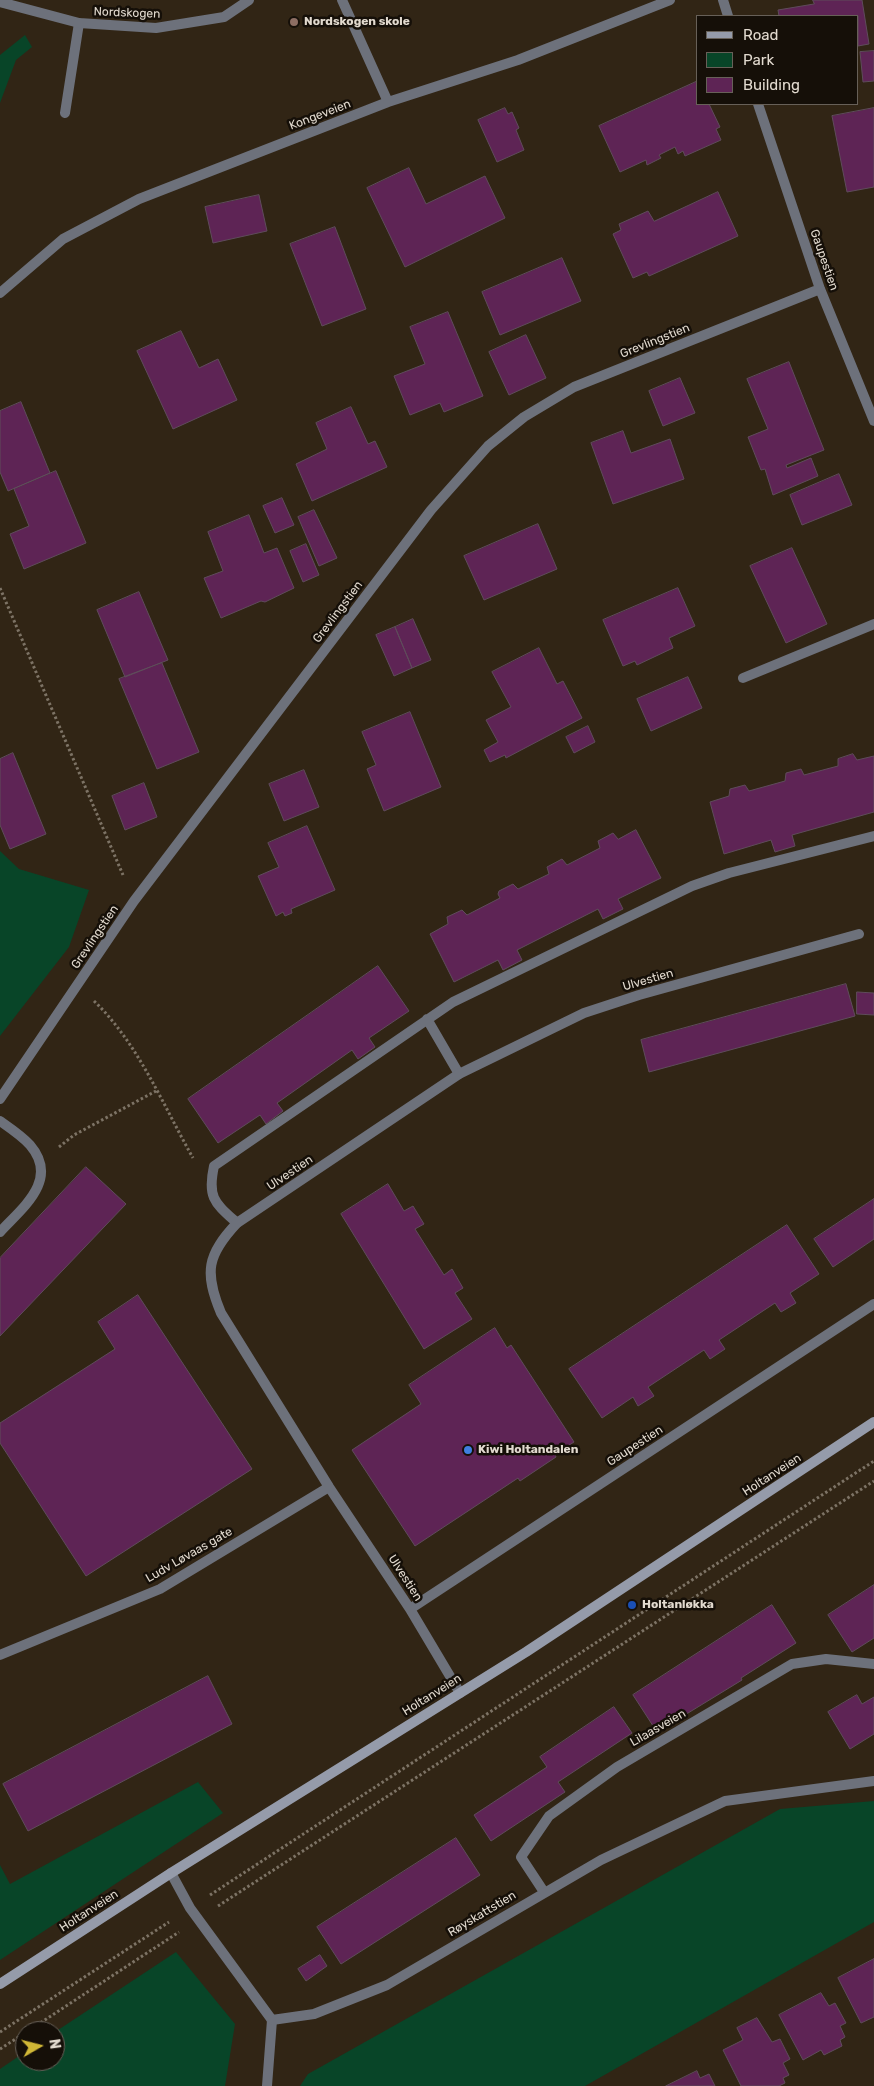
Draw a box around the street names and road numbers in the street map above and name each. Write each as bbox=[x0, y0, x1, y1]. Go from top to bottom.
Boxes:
street label: Nordskogen bbox=[93, 5, 161, 21]
street label: Kongeveien bbox=[287, 97, 353, 133]
street label: Gaupestien bbox=[807, 228, 841, 292]
street label: Grevlingstien bbox=[618, 321, 692, 361]
street label: Grevlingstien bbox=[310, 578, 366, 646]
street label: Grevlingstien bbox=[68, 902, 122, 972]
street label: Ulvestien bbox=[621, 966, 675, 994]
street label: Ulvestien bbox=[264, 1152, 316, 1194]
street label: Gaupestien bbox=[604, 1423, 666, 1469]
street label: Holtanveien bbox=[740, 1451, 804, 1499]
street label: Ludv Løvaas gate bbox=[143, 1524, 235, 1586]
street label: Ulvestien bbox=[385, 1552, 425, 1604]
street label: Holtanveien bbox=[400, 1671, 464, 1719]
street label: Lilaasveien bbox=[628, 1706, 688, 1750]
street label: Holtanveien bbox=[57, 1887, 121, 1935]
street label: Røyskattstien bbox=[445, 1888, 519, 1940]

